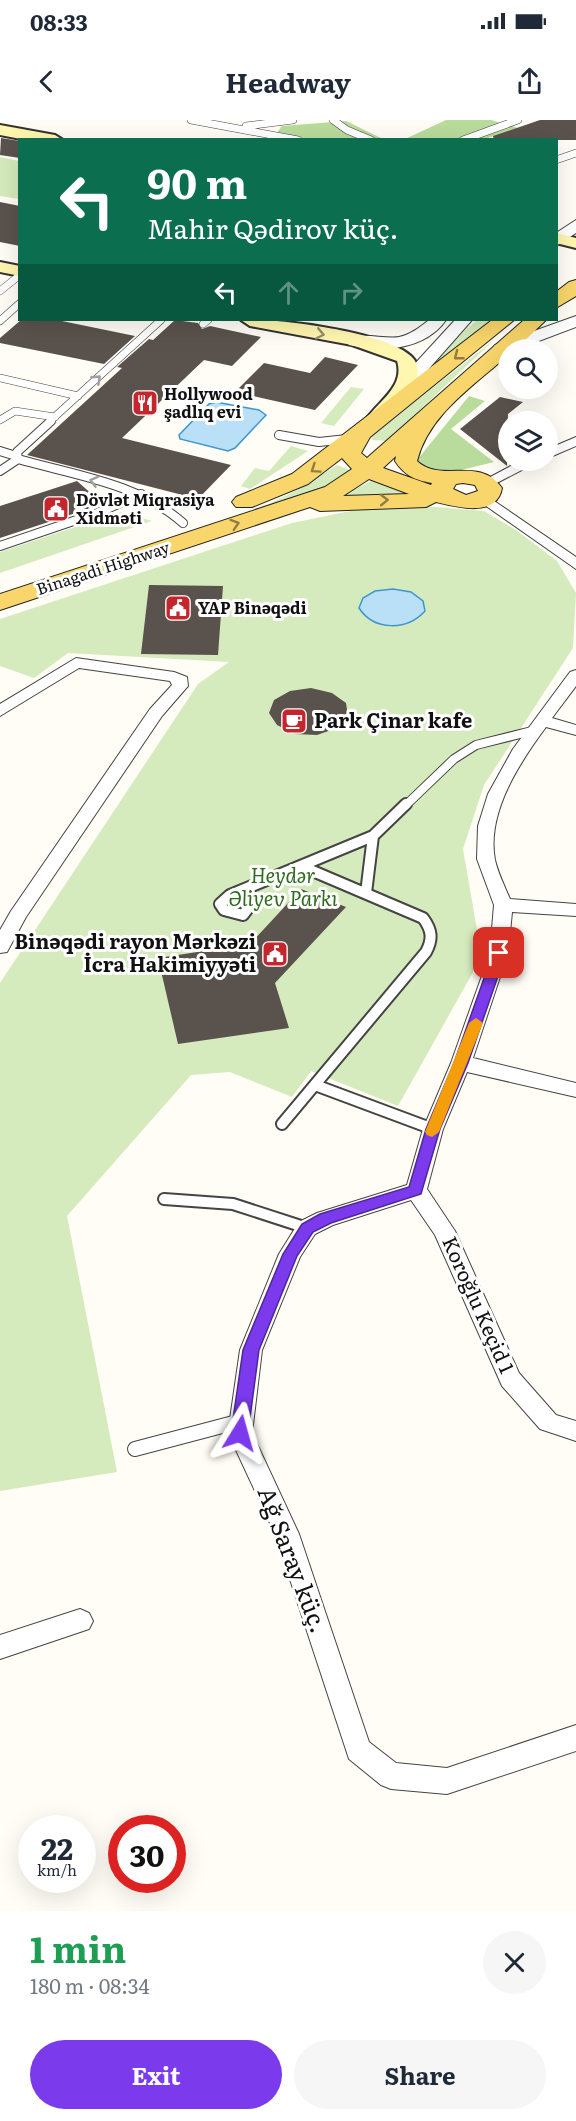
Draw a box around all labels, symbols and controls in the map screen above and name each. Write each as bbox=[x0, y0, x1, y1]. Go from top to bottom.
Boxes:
text: 08:33 bbox=[30, 5, 88, 38]
text: Headway bbox=[225, 61, 351, 101]
icon: back bbox=[30, 65, 63, 98]
icon: share bbox=[513, 65, 546, 98]
text: 90 m bbox=[147, 150, 247, 212]
icon: left bbox=[48, 162, 126, 240]
text: Mahir Qədirov küç. bbox=[147, 207, 398, 247]
icon: left bbox=[209, 276, 242, 309]
icon: ahead bbox=[272, 276, 305, 309]
icon: right bbox=[335, 276, 368, 309]
one-way arrow bbox=[315, 327, 325, 340]
map controls bbox=[498, 339, 558, 471]
button: search bbox=[498, 339, 558, 399]
one-way arrow bbox=[454, 348, 465, 359]
one-way arrow bbox=[90, 375, 100, 386]
place label: Hollywood şadlıq evi bbox=[164, 381, 253, 423]
restaurant icon: Hollywood şadlıq evi bbox=[130, 388, 160, 418]
button: layers bbox=[498, 411, 558, 471]
one-way arrow bbox=[311, 462, 322, 473]
one-way arrow bbox=[89, 475, 99, 488]
place label: Dövlət Miqrasiya Xidməti bbox=[76, 487, 215, 529]
public building icon: Dövlət Miqrasiya Xidməti bbox=[41, 494, 71, 524]
one-way arrow bbox=[379, 494, 388, 506]
one-way arrow bbox=[229, 519, 240, 531]
street label: Binagadi Highway bbox=[33, 534, 173, 600]
public building icon: YAP Binəqədi bbox=[163, 593, 193, 623]
place label: YAP Binəqədi bbox=[198, 595, 307, 619]
place label: Park Çinar kafe bbox=[314, 704, 472, 734]
cafe icon: Park Çinar kafe bbox=[279, 706, 309, 736]
park label: Heydər Əliyev Parkı bbox=[229, 859, 337, 912]
place label: Binəqədi rayon Mərkəzi İcra Hakimiyyəti bbox=[14, 925, 256, 978]
pin bbox=[473, 927, 524, 978]
icon: arrive bbox=[482, 936, 515, 969]
public building icon: Binəqədi rayon Mərkəzi İcra Hakimiyyəti bbox=[260, 939, 290, 969]
street label: Koroğlu Keçid 1 bbox=[436, 1231, 523, 1378]
position arrow bbox=[208, 1401, 272, 1465]
street label: Ağ Saray küç. bbox=[250, 1481, 338, 1637]
speed limit sign: 30 bbox=[108, 1815, 186, 1893]
text: 22 bbox=[41, 1825, 73, 1869]
text: km/h bbox=[37, 1858, 77, 1881]
text: 1 min bbox=[30, 1921, 126, 1974]
button: close bbox=[483, 1931, 546, 1994]
text: 180 m · 08:34 bbox=[30, 1970, 150, 2000]
button: Exit bbox=[30, 2040, 282, 2109]
button: Share bbox=[294, 2040, 546, 2109]

